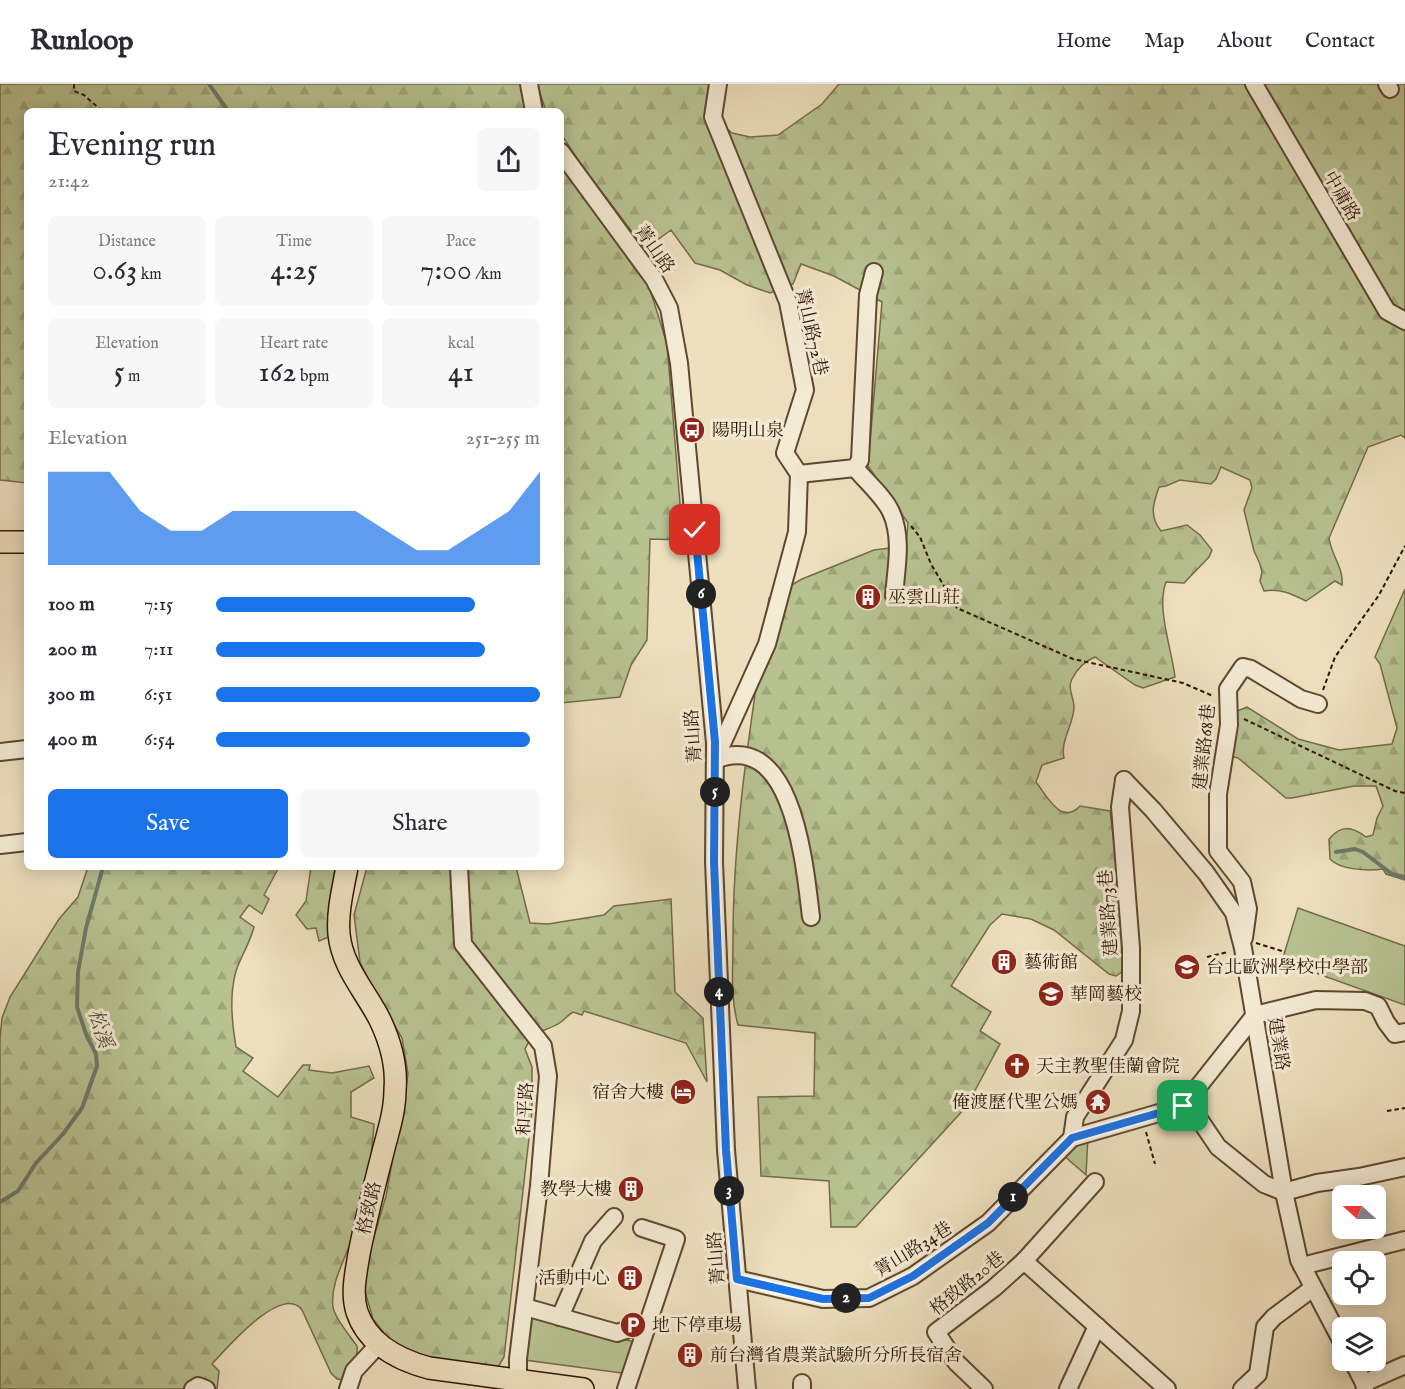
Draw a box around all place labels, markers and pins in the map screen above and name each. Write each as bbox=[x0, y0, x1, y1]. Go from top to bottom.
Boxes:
bus stop icon: 陽明山泉 bbox=[677, 415, 707, 445]
place label: 陽明山泉 bbox=[712, 420, 784, 443]
pin bbox=[669, 504, 720, 555]
pin: 6 bbox=[686, 579, 716, 609]
building icon: 巫雲山莊 bbox=[853, 582, 883, 612]
place label: 巫雲山莊 bbox=[888, 587, 960, 610]
pin: 5 bbox=[700, 777, 730, 807]
building icon: 藝術館 bbox=[989, 947, 1019, 977]
place label: 藝術館 bbox=[1024, 952, 1078, 975]
school or university icon: 台北歐洲學校中學部 bbox=[1172, 952, 1202, 982]
place label: 台北歐洲學校中學部 bbox=[1206, 957, 1368, 980]
pin: 4 bbox=[704, 977, 734, 1007]
school or university icon: 華岡藝校 bbox=[1036, 979, 1066, 1009]
place label: 華岡藝校 bbox=[1070, 984, 1142, 1007]
church icon: 天主教聖佳蘭會院 bbox=[1002, 1051, 1032, 1081]
place label: 天主教聖佳蘭會院 bbox=[1036, 1056, 1180, 1079]
hotel icon: 宿舍大樓 bbox=[668, 1077, 698, 1107]
pin bbox=[1157, 1080, 1208, 1131]
place label: 宿舍大樓 bbox=[592, 1082, 664, 1105]
temple icon: 俺渡歷代聖公媽 bbox=[1083, 1087, 1113, 1117]
place label: 俺渡歷代聖公媽 bbox=[952, 1092, 1078, 1115]
building icon: 教學大樓 bbox=[616, 1174, 646, 1204]
pin: 3 bbox=[714, 1176, 744, 1206]
place label: 教學大樓 bbox=[540, 1179, 612, 1202]
pin: 1 bbox=[998, 1182, 1028, 1212]
building icon: 活動中心 bbox=[615, 1263, 645, 1293]
place label: 活動中心 bbox=[538, 1268, 610, 1291]
pin: 2 bbox=[831, 1283, 861, 1313]
parking icon: 地下停車場 bbox=[618, 1310, 648, 1340]
place label: 地下停車場 bbox=[652, 1315, 742, 1338]
building icon: 前台灣省農業試驗所分所長宿舍 bbox=[675, 1340, 705, 1370]
place label: 前台灣省農業試驗所分所長宿舍 bbox=[710, 1345, 962, 1368]

